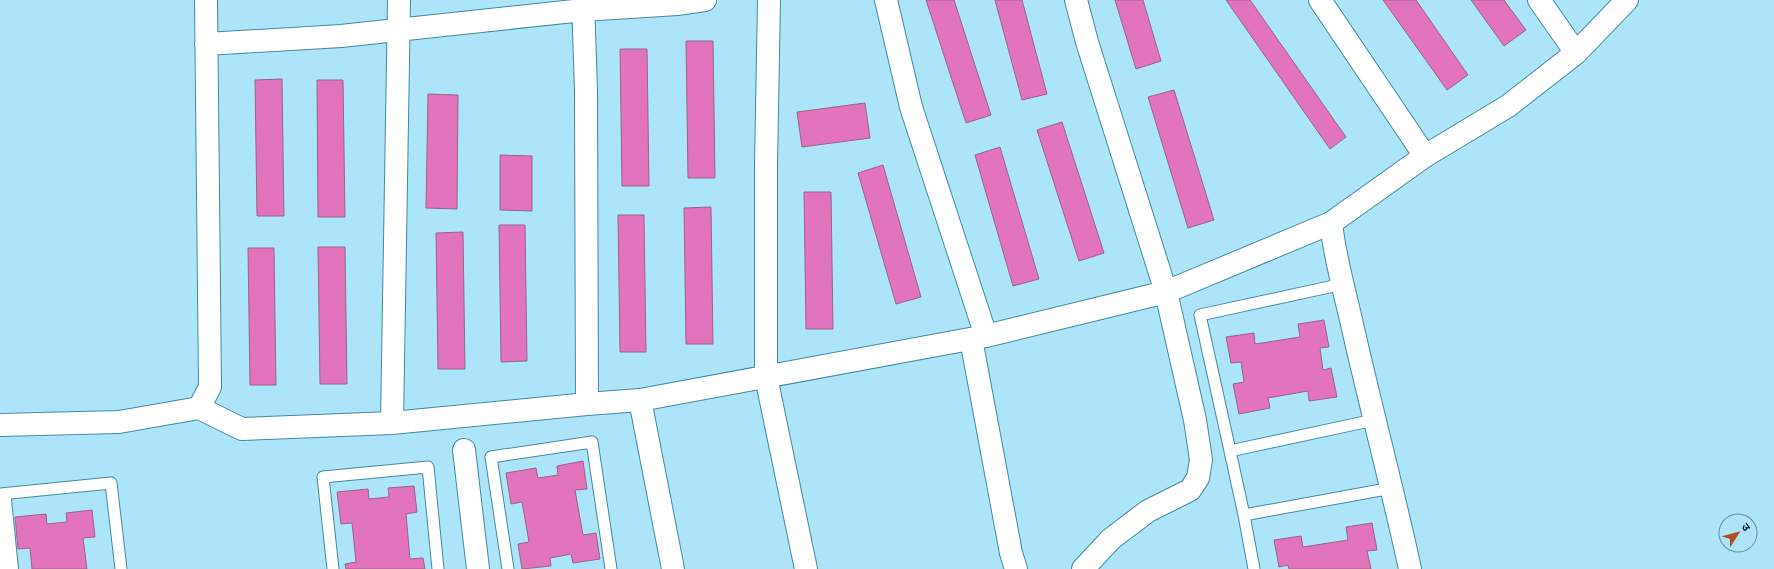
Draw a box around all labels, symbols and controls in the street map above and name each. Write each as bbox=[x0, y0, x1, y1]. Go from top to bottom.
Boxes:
north arrow bbox=[1718, 513, 1758, 553]
text: उ bbox=[1739, 520, 1754, 534]

